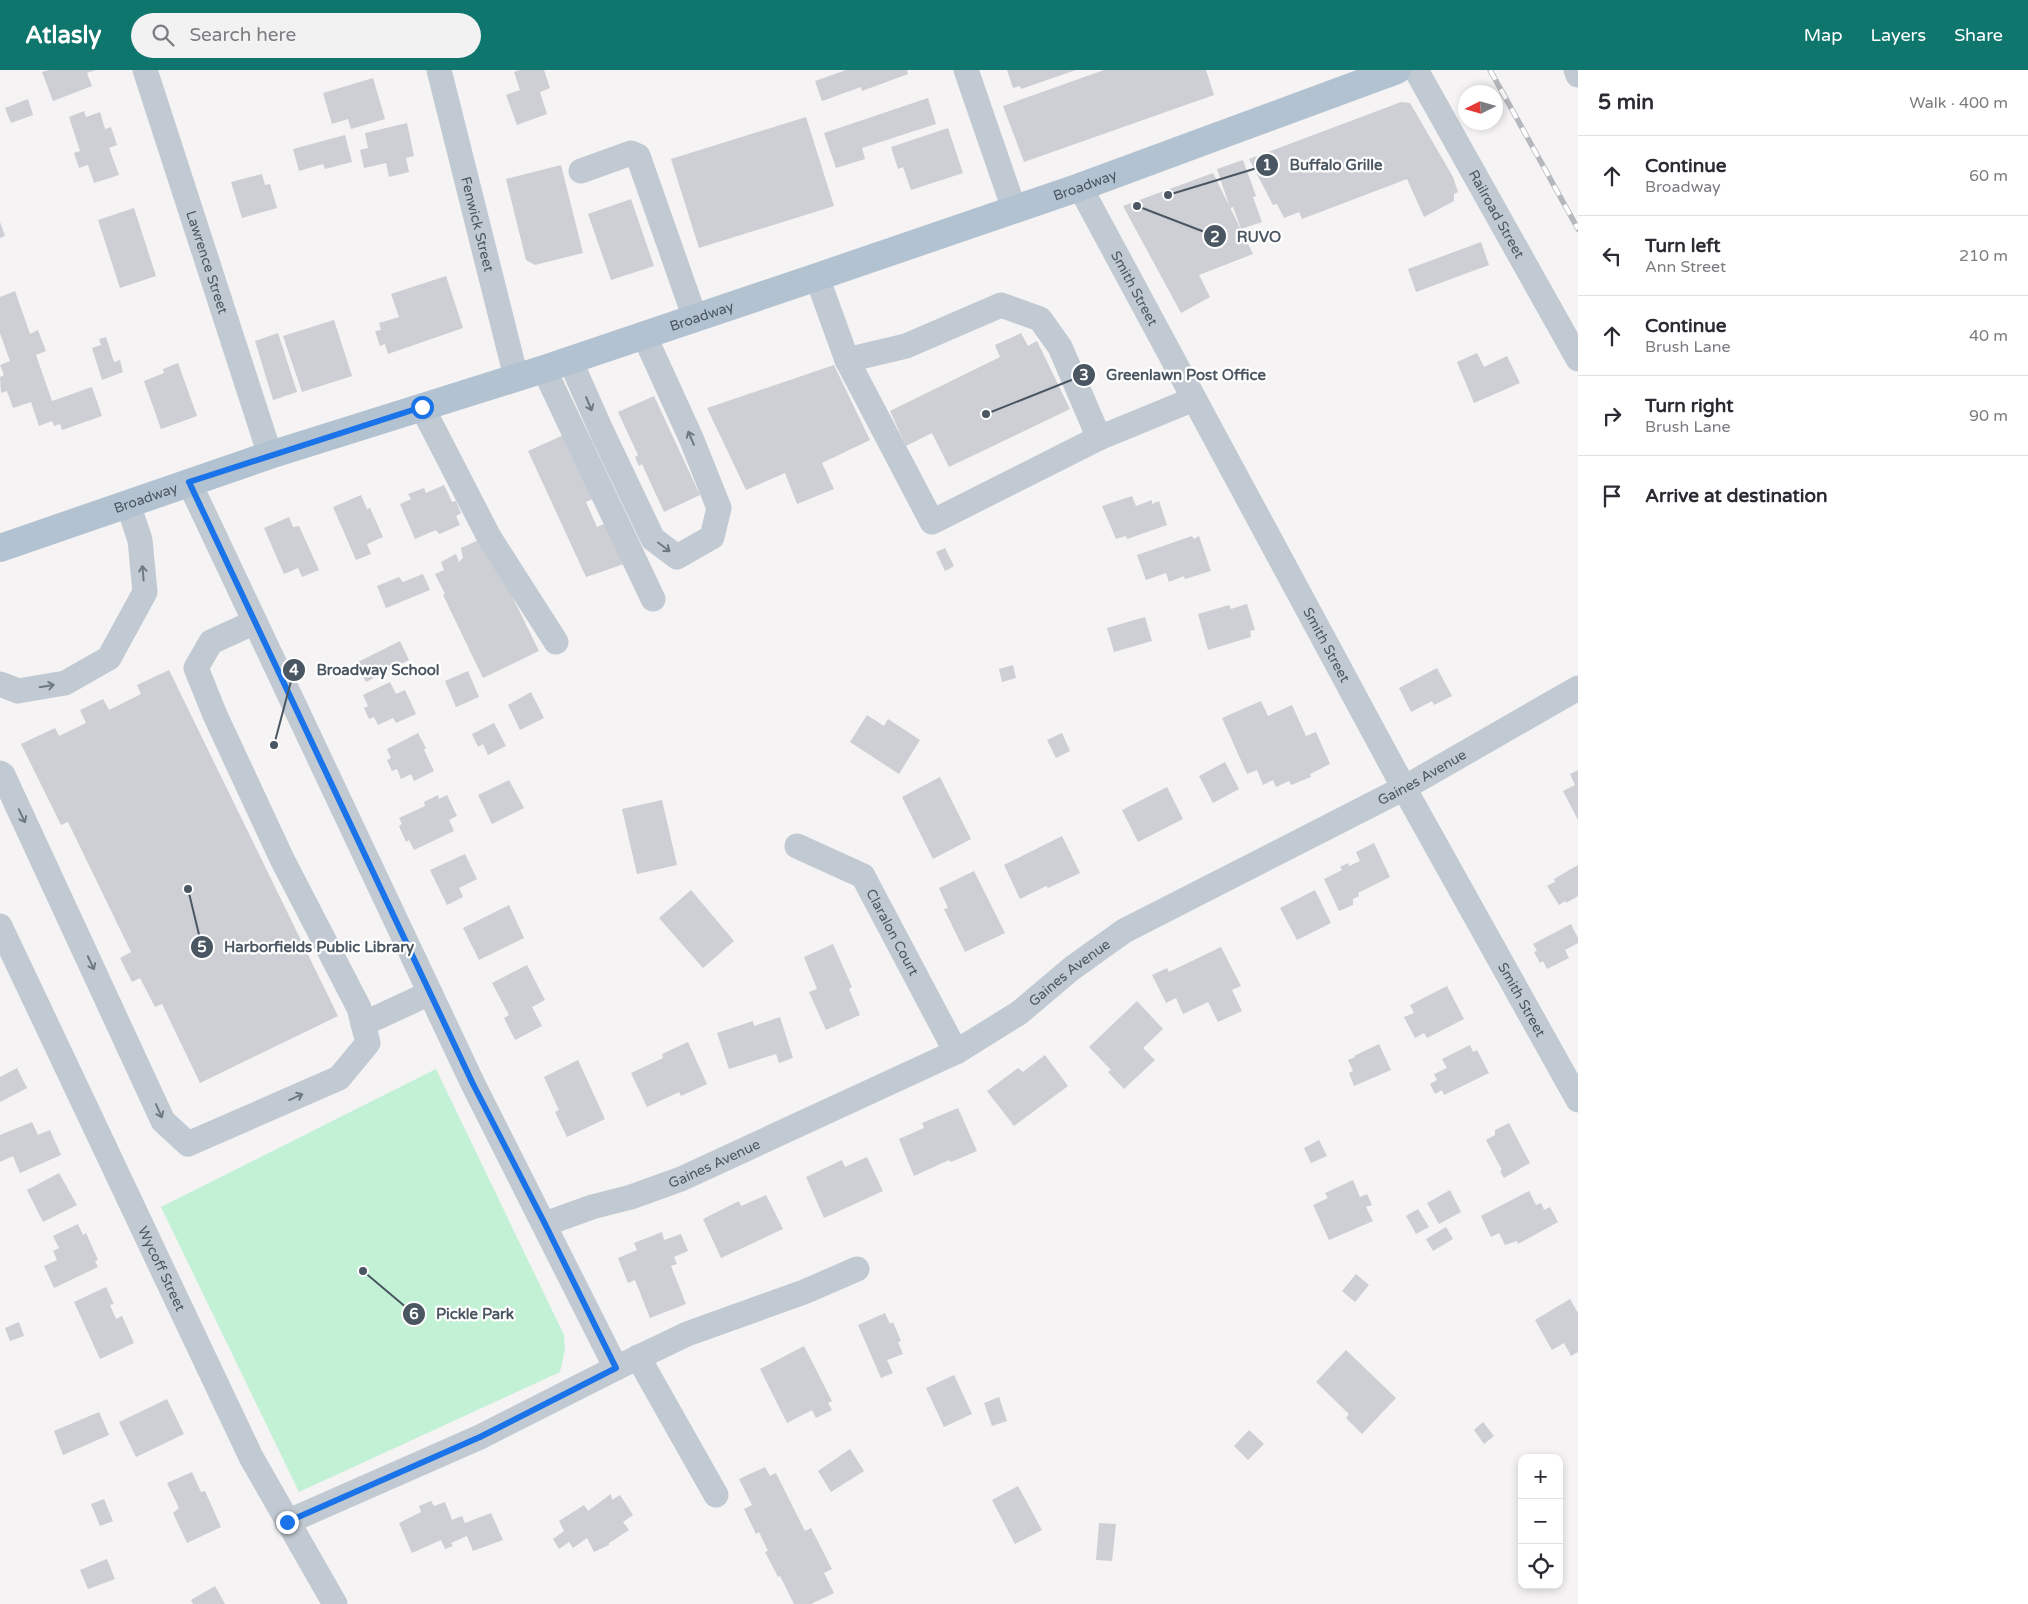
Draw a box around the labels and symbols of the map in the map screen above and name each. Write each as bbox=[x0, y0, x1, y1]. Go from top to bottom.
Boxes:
north arrow bbox=[1458, 85, 1503, 130]
callout: Buffalo Grille bbox=[1255, 150, 1393, 180]
text: 1 bbox=[1262, 156, 1272, 174]
text: Buffalo Grille bbox=[1290, 156, 1383, 174]
street label: Broadway bbox=[1051, 166, 1120, 205]
street label: Railroad Street bbox=[1465, 167, 1528, 262]
street label: Fenwick Street bbox=[457, 175, 497, 274]
street label: Lawrence Street bbox=[182, 208, 232, 317]
callout: RUVO bbox=[1202, 221, 1292, 251]
text: 2 bbox=[1210, 228, 1220, 246]
text: RUVO bbox=[1237, 228, 1281, 246]
street label: Smith Street bbox=[1107, 248, 1161, 329]
street label: Broadway bbox=[668, 298, 736, 335]
callout: Greenlawn Post Office bbox=[1071, 360, 1276, 390]
text: 3 bbox=[1079, 366, 1089, 384]
text: Greenlawn Post Office bbox=[1106, 366, 1266, 384]
route start bbox=[411, 396, 434, 419]
one-way arrow bbox=[585, 396, 595, 411]
one-way arrow bbox=[685, 431, 694, 446]
street label: Broadway bbox=[112, 479, 180, 517]
one-way arrow bbox=[657, 542, 671, 552]
one-way arrow bbox=[138, 566, 148, 582]
street label: Smith Street bbox=[1299, 605, 1354, 686]
callout: Broadway School bbox=[282, 655, 450, 685]
text: 4 bbox=[289, 661, 299, 679]
text: Broadway School bbox=[316, 661, 440, 680]
one-way arrow bbox=[39, 680, 55, 690]
street label: Gaines Avenue bbox=[1375, 746, 1470, 809]
one-way arrow bbox=[18, 808, 27, 823]
street label: Claralon Court bbox=[862, 886, 922, 979]
callout: Harborfields Public Library bbox=[189, 932, 424, 962]
street label: Gaines Avenue bbox=[1025, 936, 1114, 1010]
text: 5 bbox=[197, 938, 207, 956]
text: Harborfields Public Library bbox=[224, 938, 414, 957]
one-way arrow bbox=[87, 955, 96, 970]
street label: Smith Street bbox=[1494, 960, 1549, 1041]
one-way arrow bbox=[288, 1092, 303, 1102]
one-way arrow bbox=[154, 1103, 164, 1118]
street label: Gaines Avenue bbox=[666, 1136, 763, 1192]
street label: Wycoff Street bbox=[134, 1224, 189, 1315]
callout: Pickle Park bbox=[401, 1299, 524, 1329]
text: 6 bbox=[409, 1305, 419, 1323]
text: Pickle Park bbox=[436, 1305, 514, 1323]
route end bbox=[276, 1511, 299, 1534]

